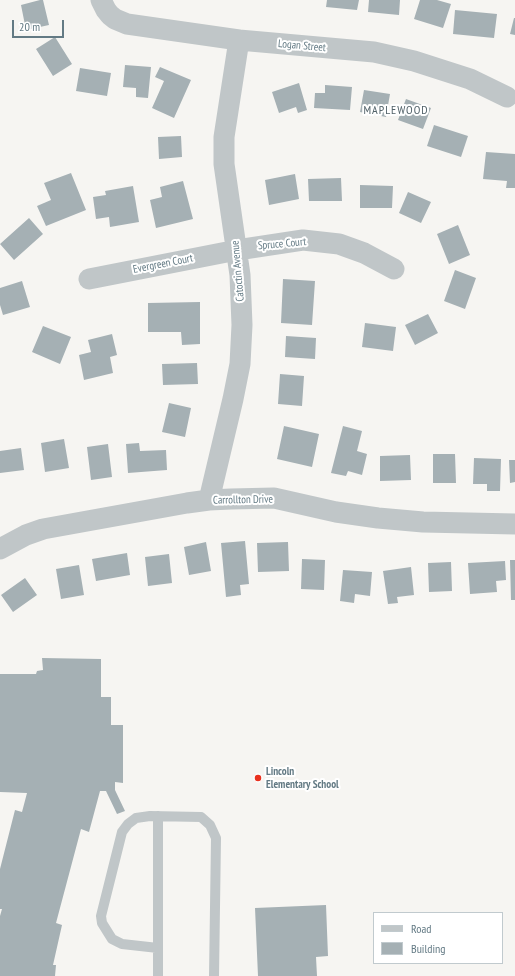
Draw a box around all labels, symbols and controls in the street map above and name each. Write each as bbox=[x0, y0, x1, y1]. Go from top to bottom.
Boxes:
scale bar bbox=[14, 12, 66, 38]
text: 20 m bbox=[19, 19, 40, 34]
street label: Logan Street bbox=[278, 37, 326, 55]
district label: MAPLEWOOD bbox=[363, 104, 429, 118]
street label: Spruce Court bbox=[257, 235, 307, 253]
street label: Catoctin Avenue bbox=[229, 240, 247, 302]
street label: Evergreen Court bbox=[132, 252, 194, 276]
street label: Carrollton Drive bbox=[213, 493, 273, 507]
place label: Lincoln Elementary School bbox=[266, 765, 339, 791]
marker: Lincoln Elementary School bbox=[253, 773, 263, 783]
legend bbox=[373, 912, 503, 964]
text: Road bbox=[411, 921, 431, 936]
text: Building bbox=[411, 941, 446, 956]

